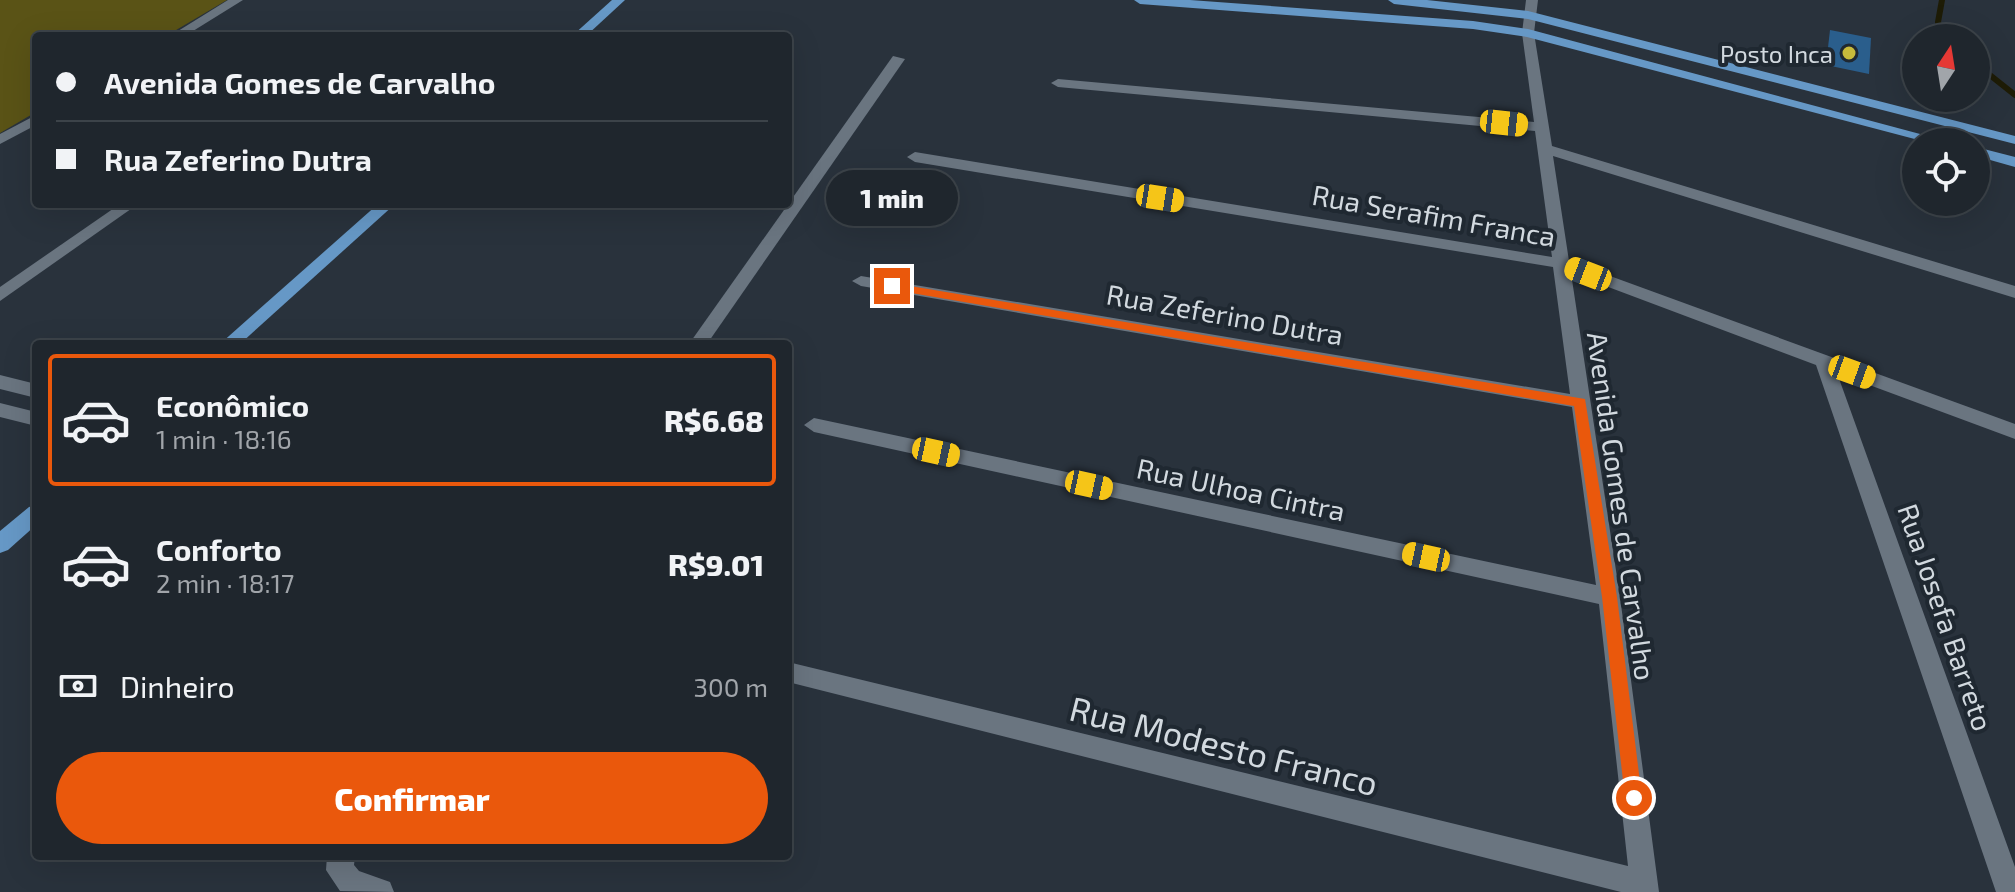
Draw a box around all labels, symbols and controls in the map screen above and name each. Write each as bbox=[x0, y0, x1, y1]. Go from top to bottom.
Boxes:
north arrow bbox=[1902, 24, 1990, 112]
map controls bbox=[1902, 24, 1990, 216]
place label: Posto Inca bbox=[1720, 39, 1833, 68]
marker: Posto Inca bbox=[1840, 44, 1858, 62]
text: Avenida Gomes de Carvalho bbox=[104, 64, 496, 100]
car bbox=[1479, 109, 1529, 137]
button: locate bbox=[1902, 128, 1990, 216]
text: Rua Zeferino Dutra bbox=[104, 141, 372, 177]
callout: 1 min bbox=[826, 170, 958, 226]
street label: Rua Serafim Franca bbox=[1310, 177, 1558, 253]
text: 1 min bbox=[860, 182, 924, 213]
car bbox=[1134, 182, 1186, 214]
car bbox=[1561, 254, 1615, 294]
route end bbox=[874, 268, 910, 304]
street label: Rua Zeferino Dutra bbox=[1104, 276, 1346, 352]
street label: Avenida Gomes de Carvalho bbox=[1581, 330, 1663, 682]
car bbox=[1825, 353, 1879, 391]
icon: car bbox=[60, 384, 132, 456]
text: Econômico bbox=[156, 387, 309, 423]
text: R$6.68 bbox=[664, 402, 764, 438]
text: 1 min · 18:16 bbox=[156, 423, 292, 454]
car bbox=[910, 435, 962, 469]
street label: Rua Ulhoa Cintra bbox=[1134, 450, 1348, 528]
car bbox=[1063, 468, 1115, 502]
street label: Rua Josefa Barreto bbox=[1891, 499, 2001, 735]
icon: car bbox=[60, 528, 132, 600]
text: Conforto bbox=[156, 531, 282, 567]
car bbox=[1400, 540, 1452, 574]
text: R$9.01 bbox=[668, 546, 764, 582]
text: 2 min · 18:17 bbox=[156, 567, 294, 598]
icon: cash bbox=[56, 664, 100, 708]
text: Dinheiro bbox=[120, 668, 234, 704]
text: 300 m bbox=[694, 671, 768, 702]
street label: Rua Modesto Franco bbox=[1066, 687, 1382, 803]
button: Confirmar bbox=[56, 752, 768, 844]
route start bbox=[1616, 780, 1652, 816]

